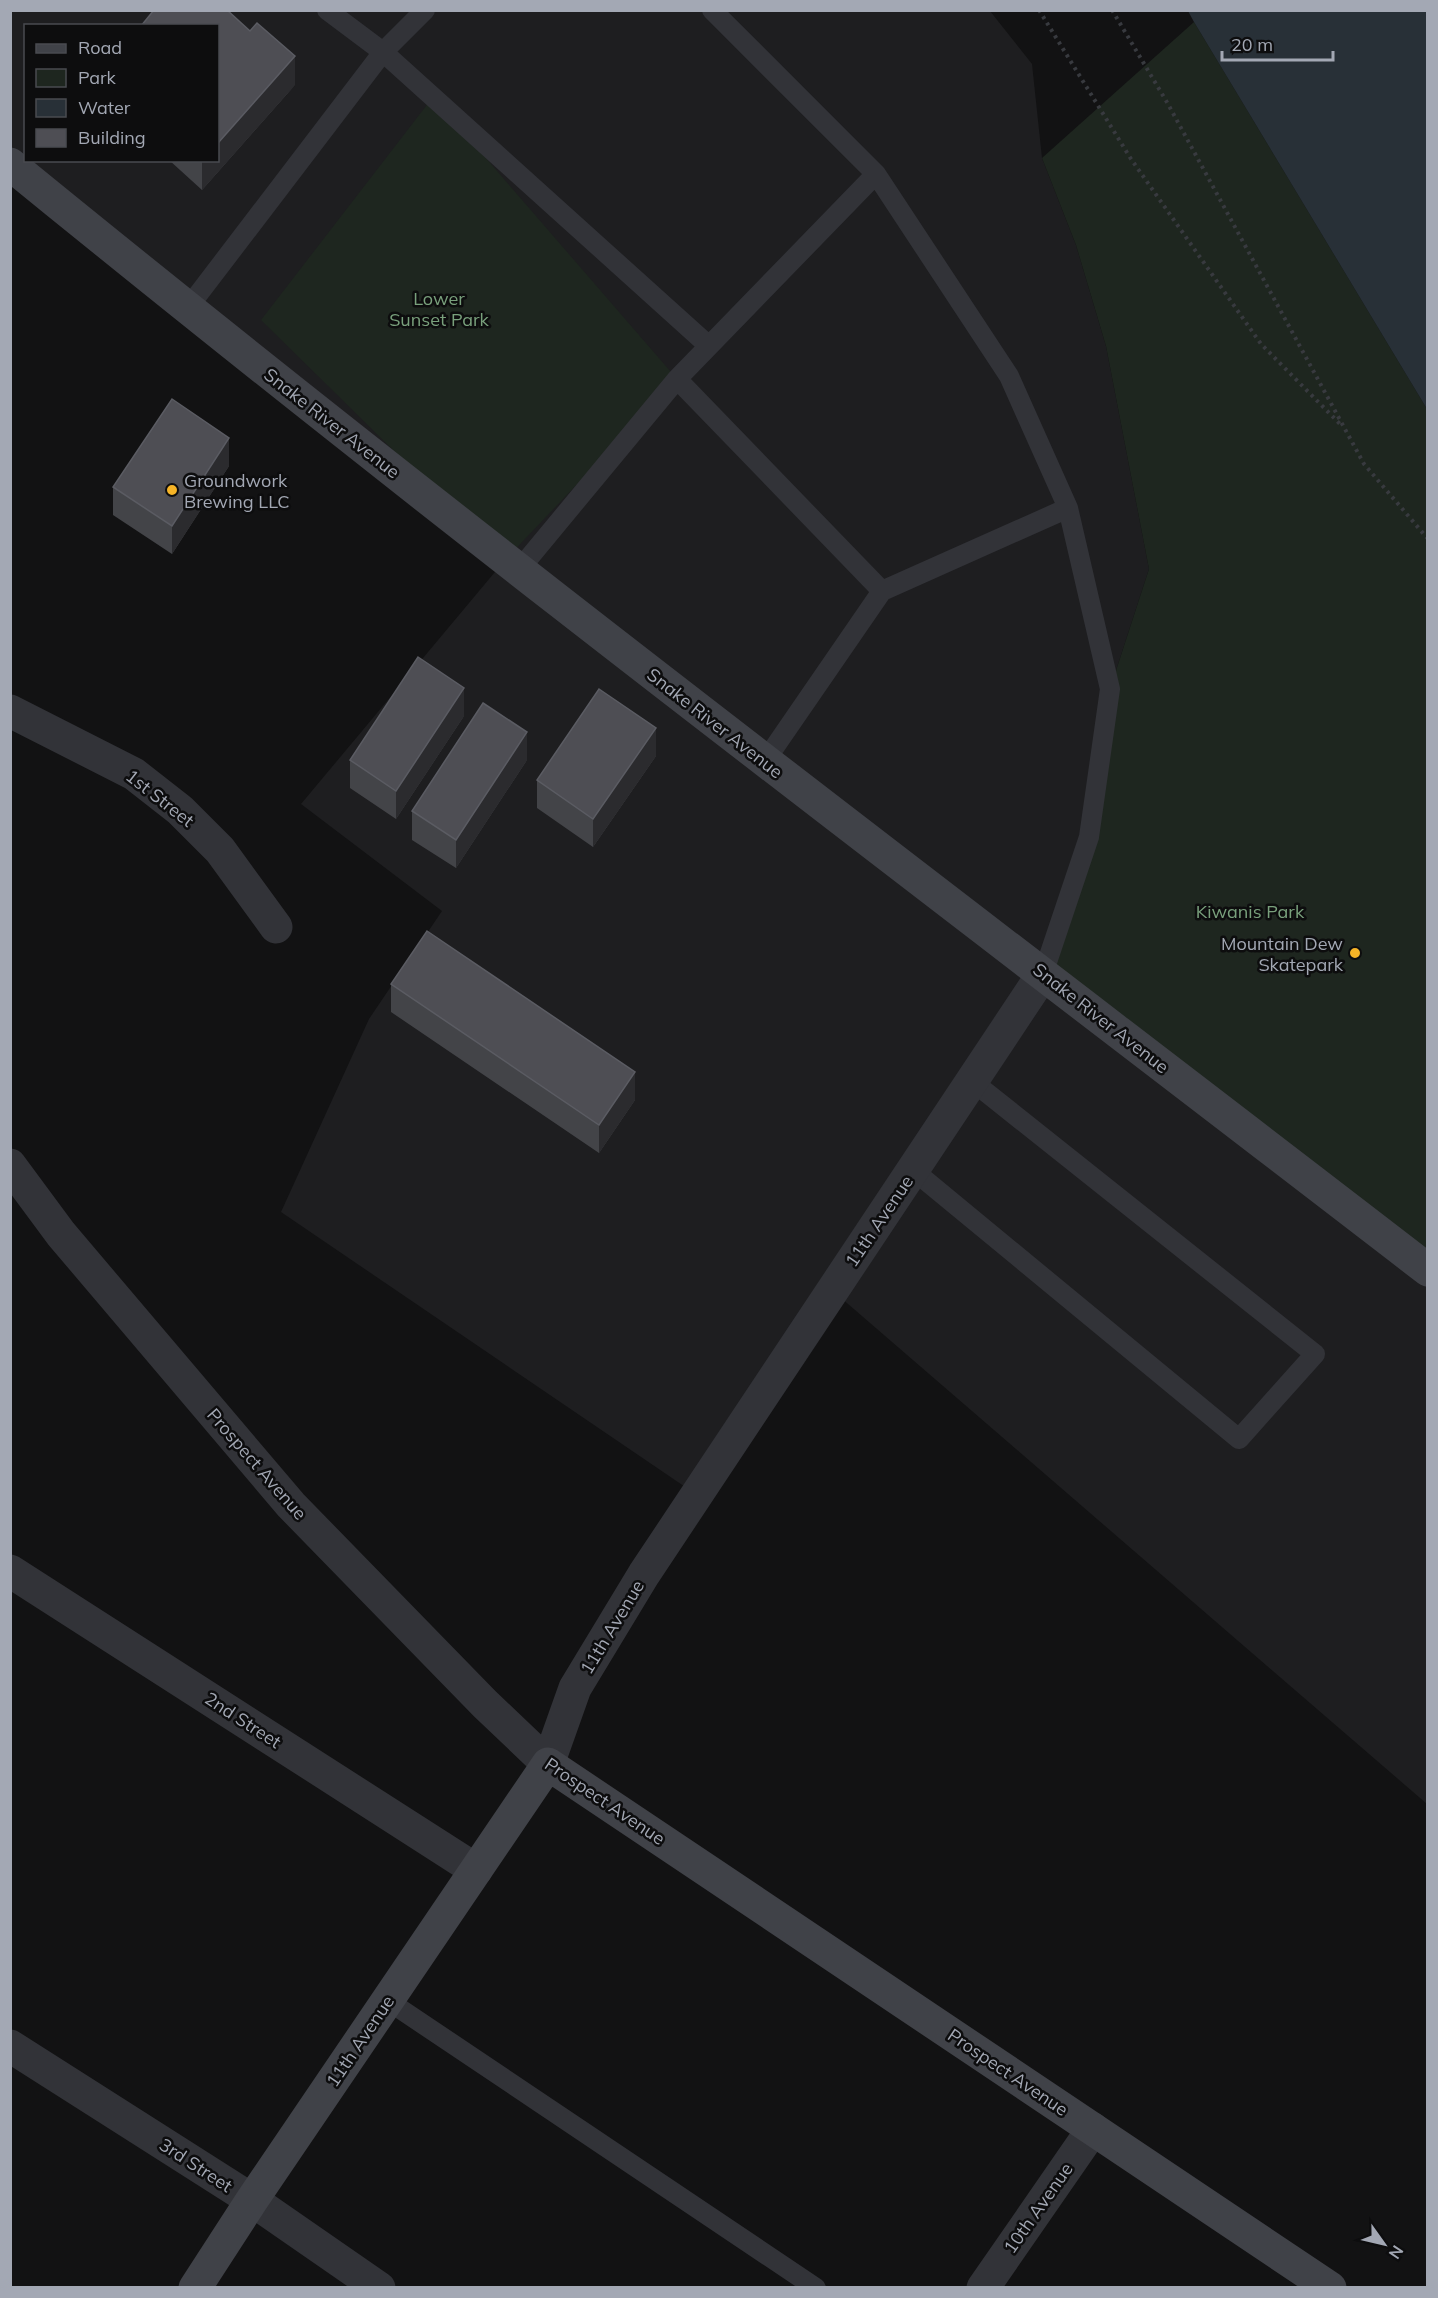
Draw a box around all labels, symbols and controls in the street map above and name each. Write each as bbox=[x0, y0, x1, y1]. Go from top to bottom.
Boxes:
legend bbox=[24, 24, 219, 162]
scale bar bbox=[1222, 24, 1333, 62]
text: 20 m bbox=[1231, 33, 1273, 56]
text: Road bbox=[78, 36, 122, 59]
text: Park bbox=[78, 66, 117, 89]
text: Water bbox=[78, 96, 131, 119]
text: Building bbox=[78, 126, 146, 149]
park label: Lower Sunset Park bbox=[389, 287, 490, 331]
street label: Snake River Avenue bbox=[260, 363, 404, 483]
place label: Groundwork Brewing LLC bbox=[184, 469, 290, 513]
marker: Groundwork Brewing LLC bbox=[165, 483, 179, 497]
street label: Snake River Avenue bbox=[643, 663, 787, 783]
street label: 1st Street bbox=[121, 764, 199, 832]
park label: Kiwanis Park bbox=[1196, 900, 1305, 923]
place label: Mountain Dew Skatepark bbox=[1221, 932, 1344, 976]
marker: Mountain Dew Skatepark bbox=[1348, 946, 1362, 960]
street label: Snake River Avenue bbox=[1029, 958, 1173, 1078]
street label: 11th Avenue bbox=[840, 1171, 918, 1271]
street label: Prospect Avenue bbox=[202, 1403, 312, 1525]
street label: 11th Avenue bbox=[575, 1576, 649, 1678]
street label: 2nd Street bbox=[200, 1687, 286, 1753]
street label: Prospect Avenue bbox=[540, 1752, 670, 1850]
street label: 11th Avenue bbox=[321, 1991, 399, 2091]
street label: Prospect Avenue bbox=[943, 2023, 1073, 2121]
street label: 3rd Street bbox=[155, 2133, 237, 2197]
street label: 10th Avenue bbox=[998, 2158, 1078, 2258]
north arrow bbox=[1354, 2214, 1414, 2274]
text: N bbox=[1385, 2242, 1408, 2263]

